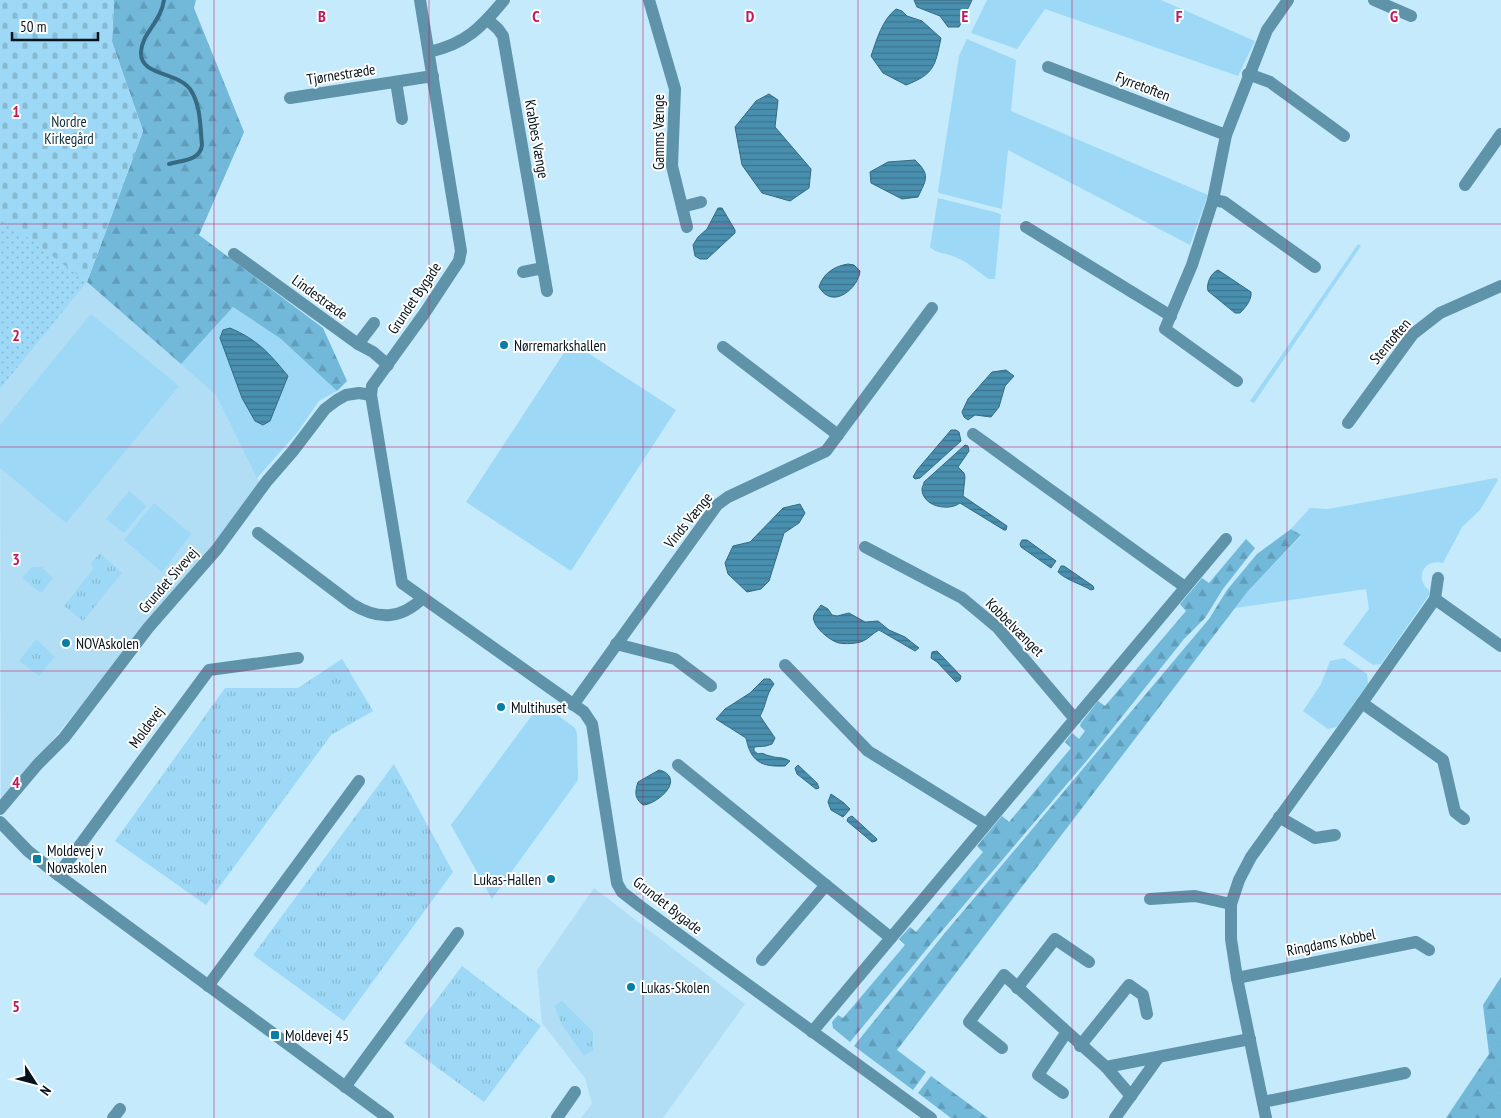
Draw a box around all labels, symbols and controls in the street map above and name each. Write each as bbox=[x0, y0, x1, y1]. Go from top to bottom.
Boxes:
text: B bbox=[318, 6, 326, 26]
text: C bbox=[532, 6, 540, 26]
text: D bbox=[746, 6, 755, 26]
text: E bbox=[962, 6, 969, 26]
text: F bbox=[1176, 6, 1183, 26]
text: G bbox=[1390, 6, 1398, 26]
scale bar bbox=[12, 10, 99, 42]
text: 50 m bbox=[20, 17, 46, 36]
street label: Tjørnestræde bbox=[305, 59, 377, 89]
street label: Fyrretoften bbox=[1113, 67, 1173, 105]
street label: Gamms Vænge bbox=[649, 94, 668, 170]
street label: Krabbes Vænge bbox=[521, 98, 553, 180]
text: 1 bbox=[12, 101, 20, 121]
park label: Nordre Kirkegård bbox=[44, 112, 94, 148]
street label: Grundet Bygade bbox=[383, 259, 445, 337]
street label: Lindestræde bbox=[288, 270, 352, 324]
street label: Stentoften bbox=[1365, 314, 1415, 368]
text: 2 bbox=[12, 325, 20, 345]
place label: Nørremarkshallen bbox=[514, 336, 606, 355]
marker: Nørremarkshallen bbox=[498, 339, 510, 351]
street label: Vinds Vænge bbox=[659, 488, 716, 553]
street label: Grundet Sivevej bbox=[134, 543, 202, 617]
text: 3 bbox=[12, 549, 20, 569]
street label: Kobbelvænget bbox=[982, 594, 1048, 660]
place label: NOVAskolen bbox=[76, 634, 139, 653]
marker: NOVAskolen bbox=[60, 637, 72, 649]
place label: Multihuset bbox=[511, 698, 566, 717]
marker: Multihuset bbox=[495, 701, 507, 713]
street label: Moldevej bbox=[124, 702, 168, 752]
text: 4 bbox=[12, 772, 20, 792]
place label: Moldevej v Novaskolen bbox=[47, 841, 107, 877]
marker: Moldevej v Novaskolen bbox=[31, 853, 43, 865]
place label: Lukas-Hallen bbox=[473, 870, 541, 889]
street label: Grundet Bygade bbox=[630, 872, 706, 938]
marker: Lukas-Hallen bbox=[545, 873, 557, 885]
street label: Ringdams Kobbel bbox=[1285, 924, 1377, 960]
place label: Lukas-Skolen bbox=[641, 978, 710, 997]
marker: Lukas-Skolen bbox=[625, 981, 637, 993]
text: 5 bbox=[12, 996, 20, 1016]
place label: Moldevej 45 bbox=[285, 1026, 349, 1045]
marker: Moldevej 45 bbox=[269, 1029, 281, 1041]
north arrow bbox=[10, 1058, 60, 1108]
text: N bbox=[36, 1082, 55, 1099]

